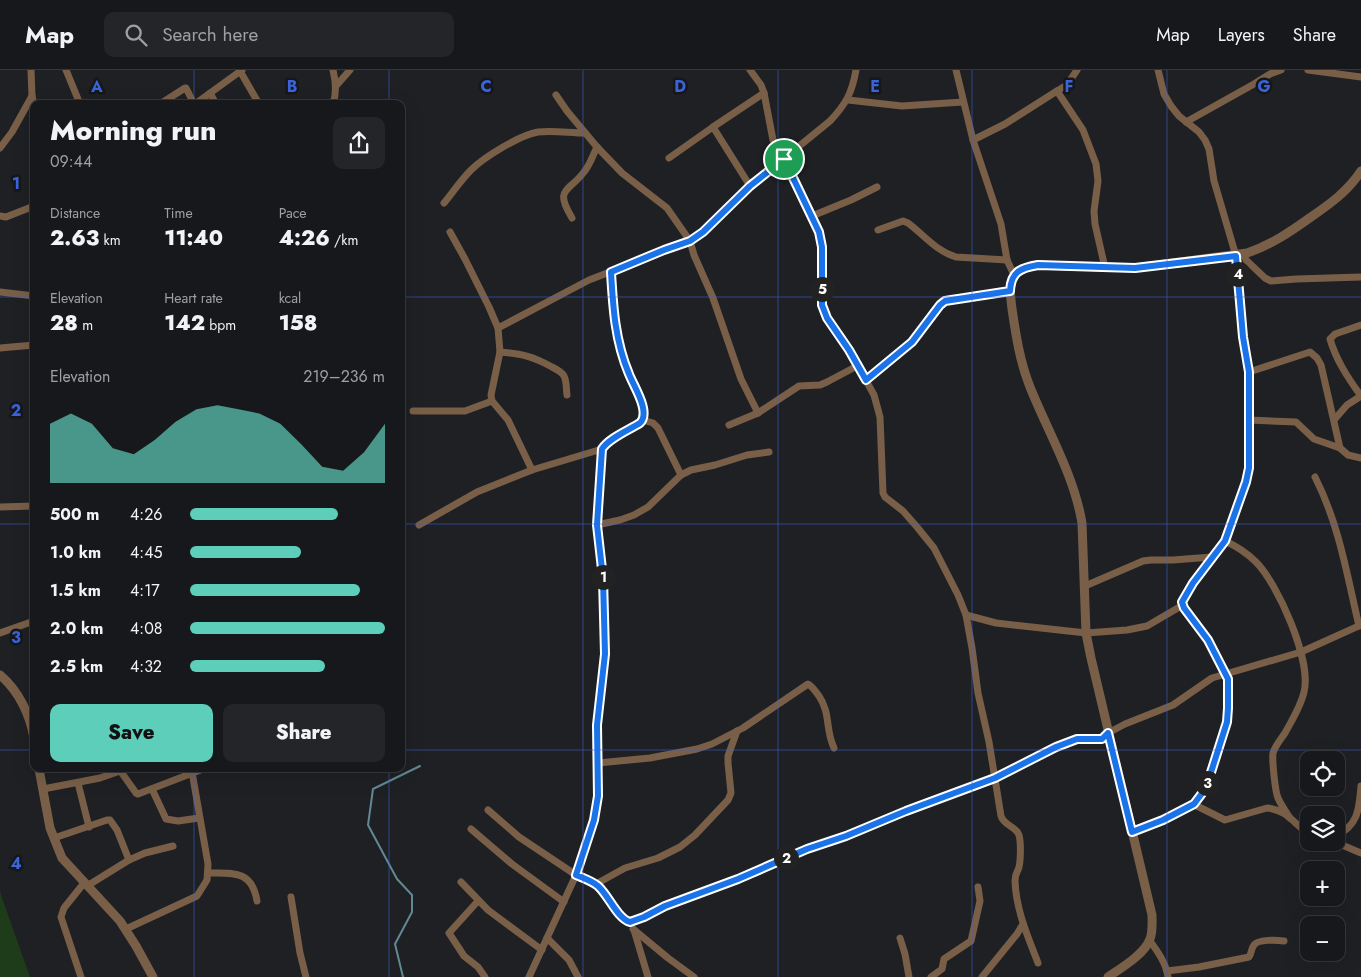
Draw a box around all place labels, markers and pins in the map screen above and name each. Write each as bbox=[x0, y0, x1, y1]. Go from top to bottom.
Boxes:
pin bbox=[763, 138, 805, 180]
pin: 4 bbox=[1226, 262, 1250, 286]
pin: 5 bbox=[810, 276, 834, 302]
pin: 1 bbox=[590, 564, 616, 590]
pin: 3 bbox=[1194, 770, 1220, 796]
pin: 2 bbox=[774, 846, 798, 870]

